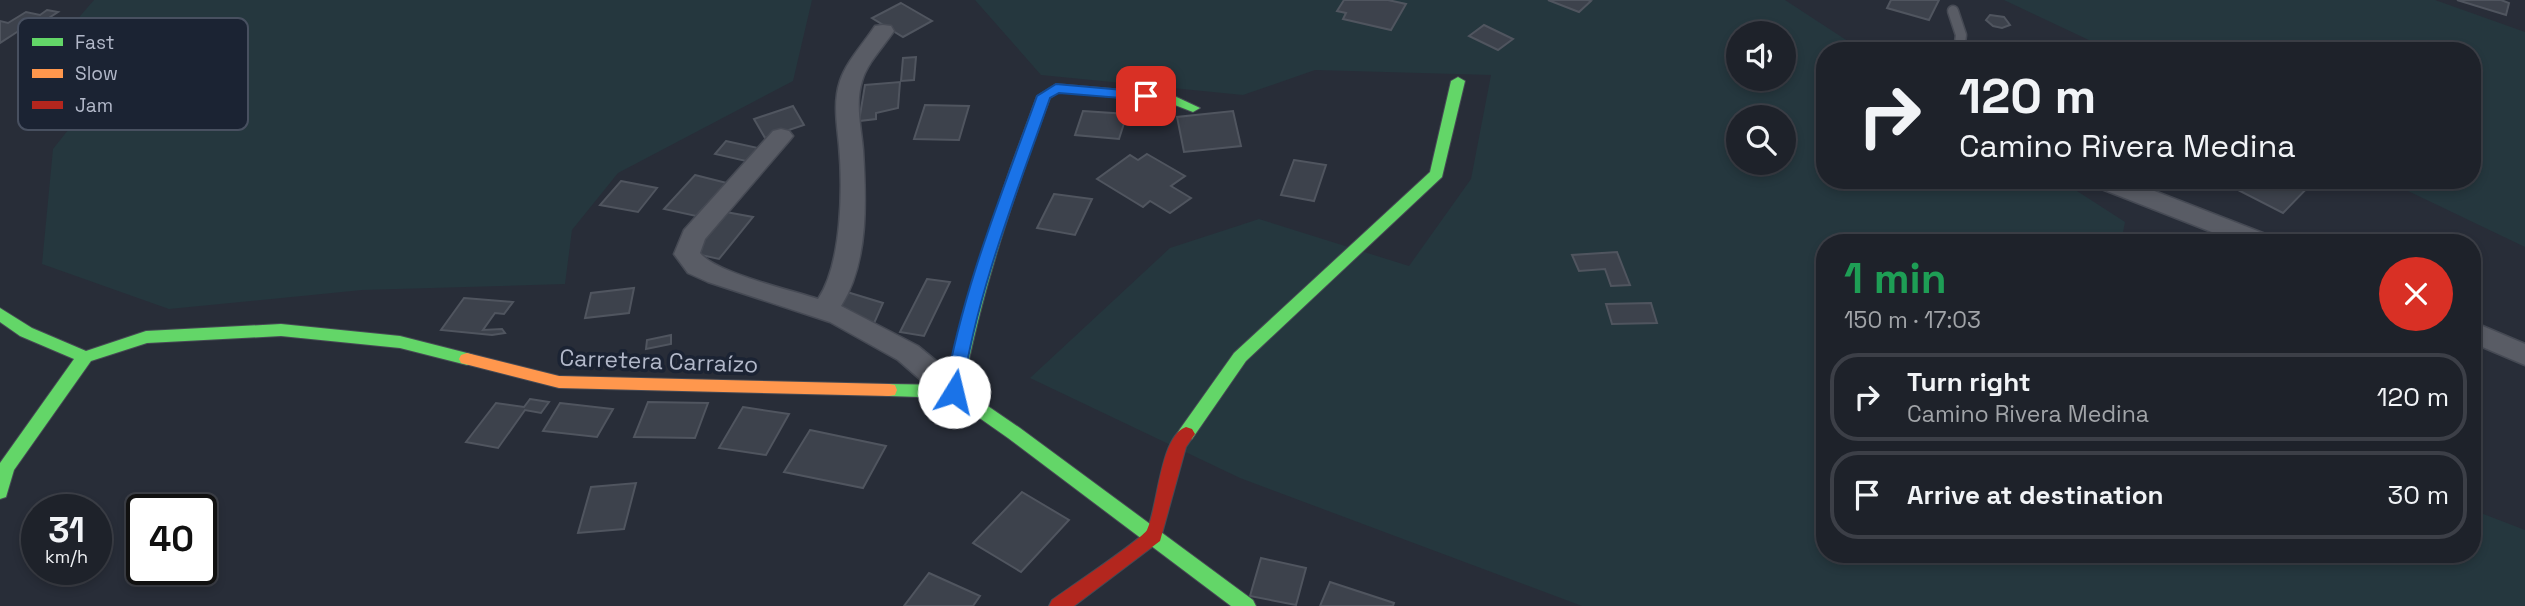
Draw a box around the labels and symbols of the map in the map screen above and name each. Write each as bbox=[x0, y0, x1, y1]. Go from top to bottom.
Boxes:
legend bbox=[18, 18, 248, 130]
text: Fast bbox=[75, 30, 115, 55]
text: Slow bbox=[75, 61, 118, 86]
pin bbox=[1116, 66, 1176, 126]
text: Jam bbox=[75, 93, 113, 118]
street label: Carretera Carraízo bbox=[559, 343, 759, 379]
position arrow bbox=[917, 355, 991, 429]
speed limit sign: 40 bbox=[126, 494, 217, 585]

